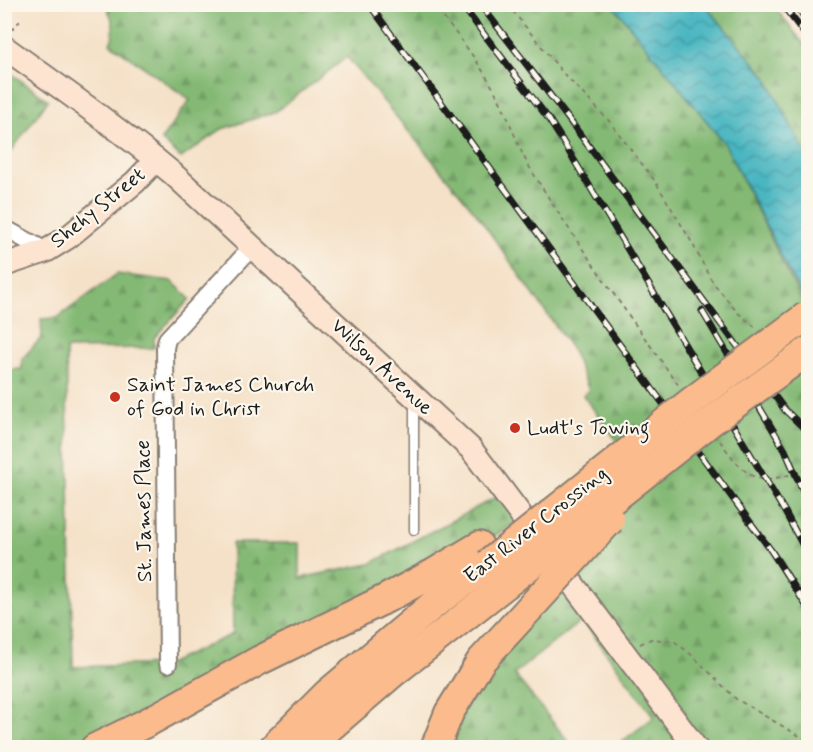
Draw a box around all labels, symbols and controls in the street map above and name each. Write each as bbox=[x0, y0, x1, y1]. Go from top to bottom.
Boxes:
street label: Shehy Street bbox=[45, 161, 151, 255]
street label: Wilson Avenue bbox=[325, 312, 439, 422]
place label: Saint James Church of God in Christ bbox=[127, 371, 314, 423]
marker: Saint James Church of God in Christ bbox=[108, 390, 122, 404]
place label: Ludt's Towing bbox=[527, 414, 650, 444]
marker: Ludt's Towing bbox=[508, 421, 522, 435]
street label: St. James Place bbox=[129, 440, 159, 582]
street label: East River Crossing bbox=[458, 460, 614, 590]

